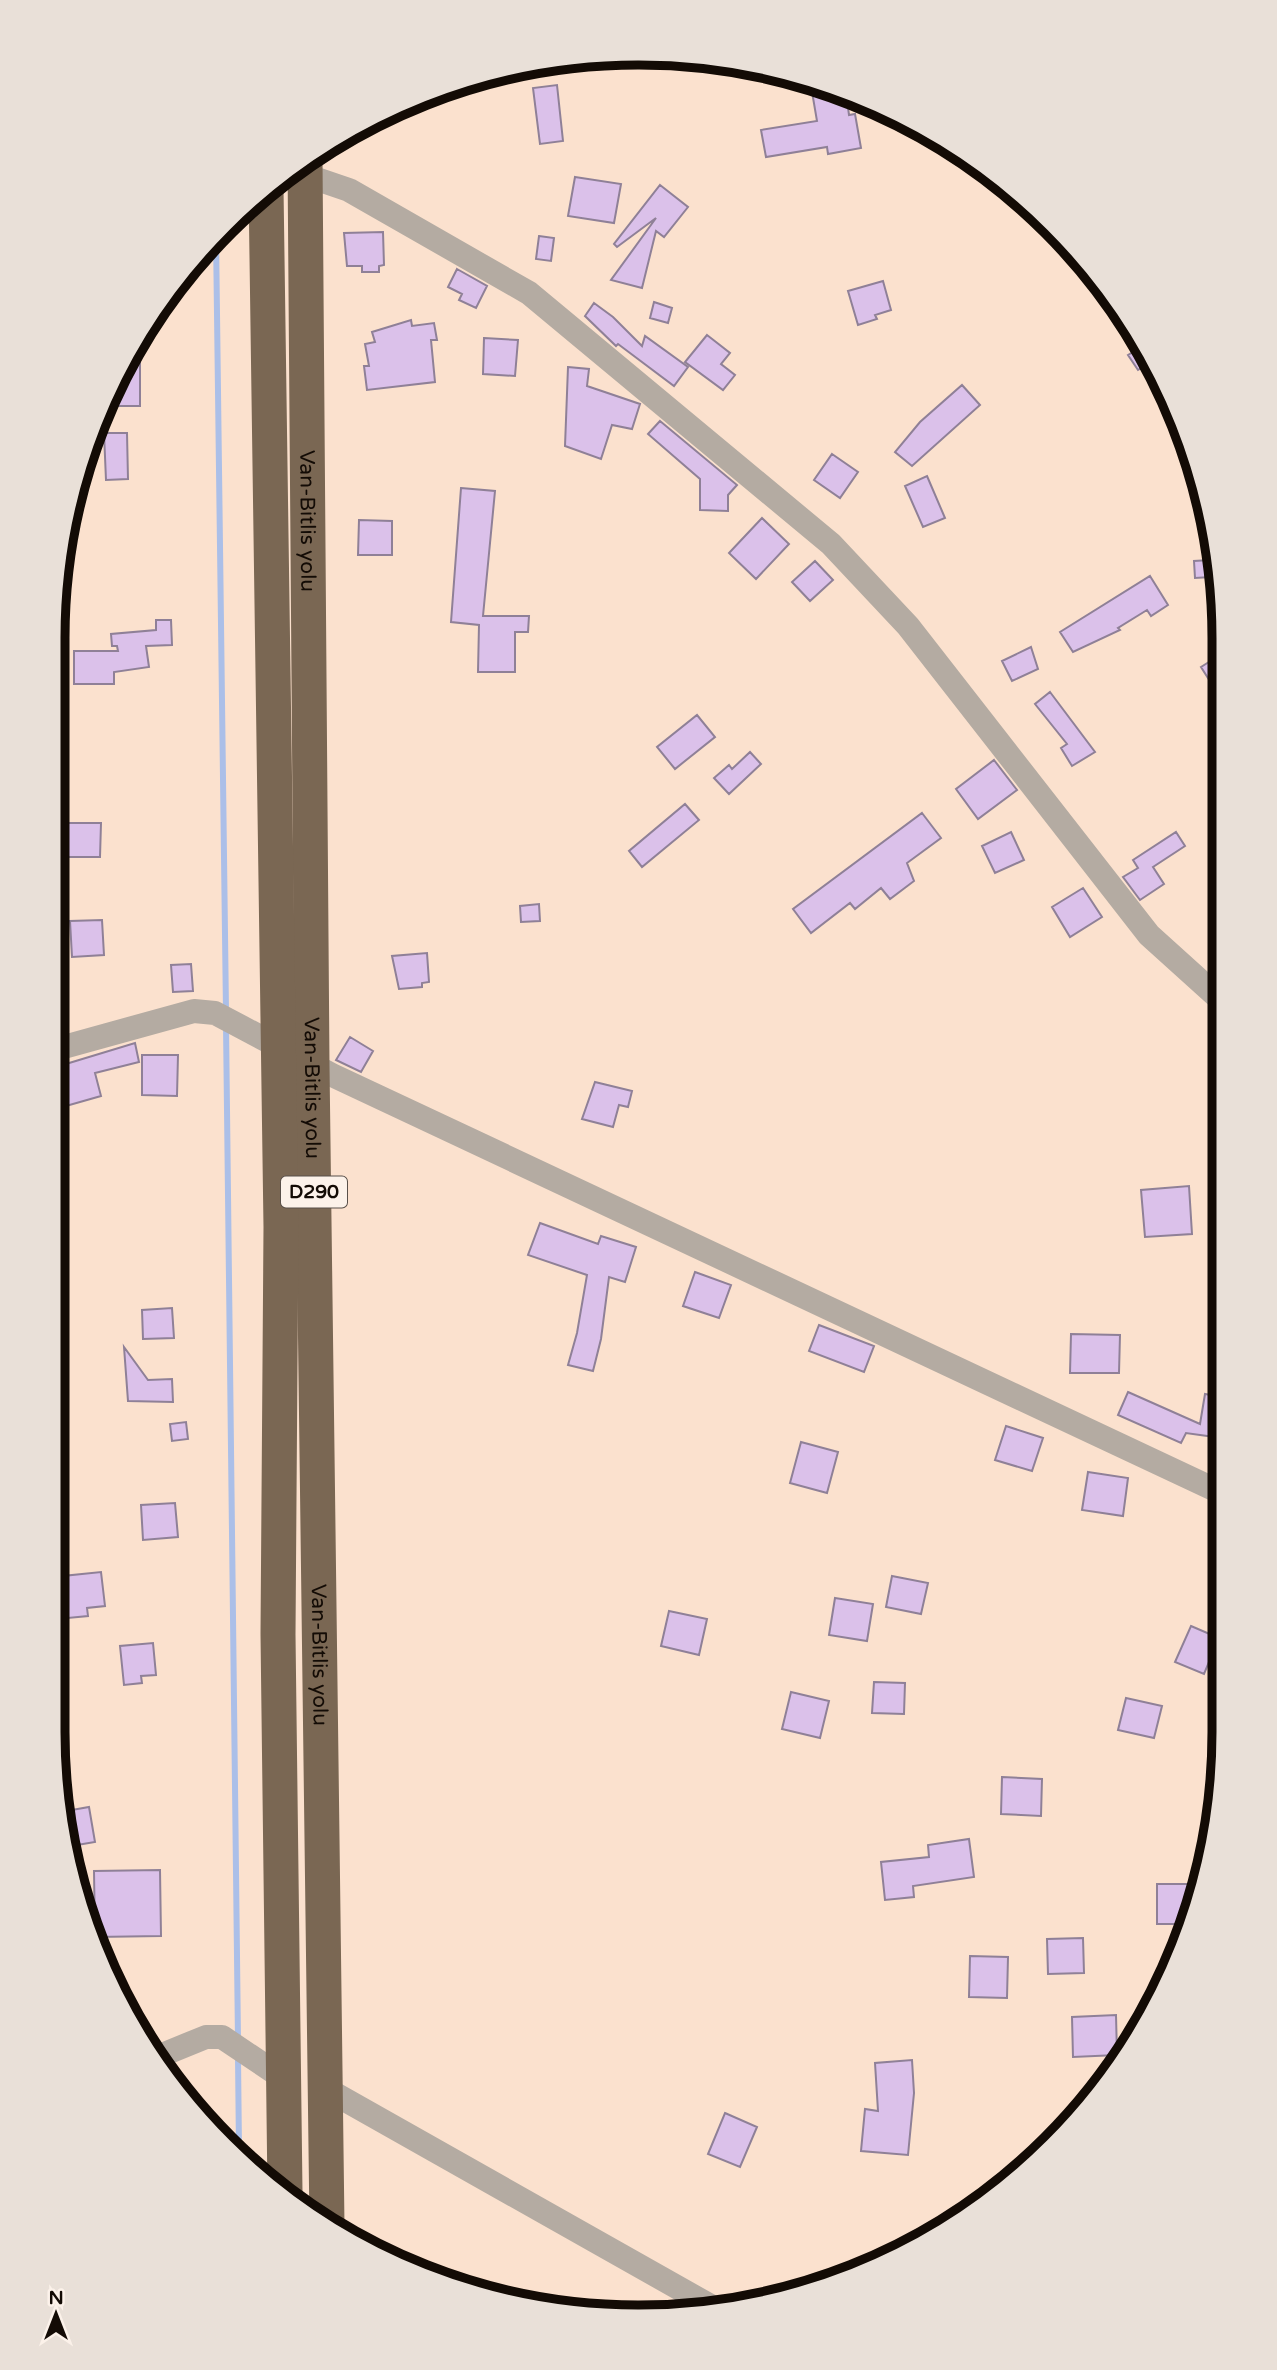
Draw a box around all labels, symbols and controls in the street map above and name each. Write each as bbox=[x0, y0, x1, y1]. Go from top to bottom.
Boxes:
street label: Van-Bitlis yolu bbox=[295, 450, 321, 592]
street label: Van-Bitlis yolu bbox=[299, 1017, 326, 1159]
road number: D290 bbox=[281, 1176, 347, 1208]
street label: Van-Bitlis yolu bbox=[306, 1584, 333, 1726]
north arrow bbox=[21, 2279, 91, 2349]
text: N bbox=[48, 2287, 64, 2309]

